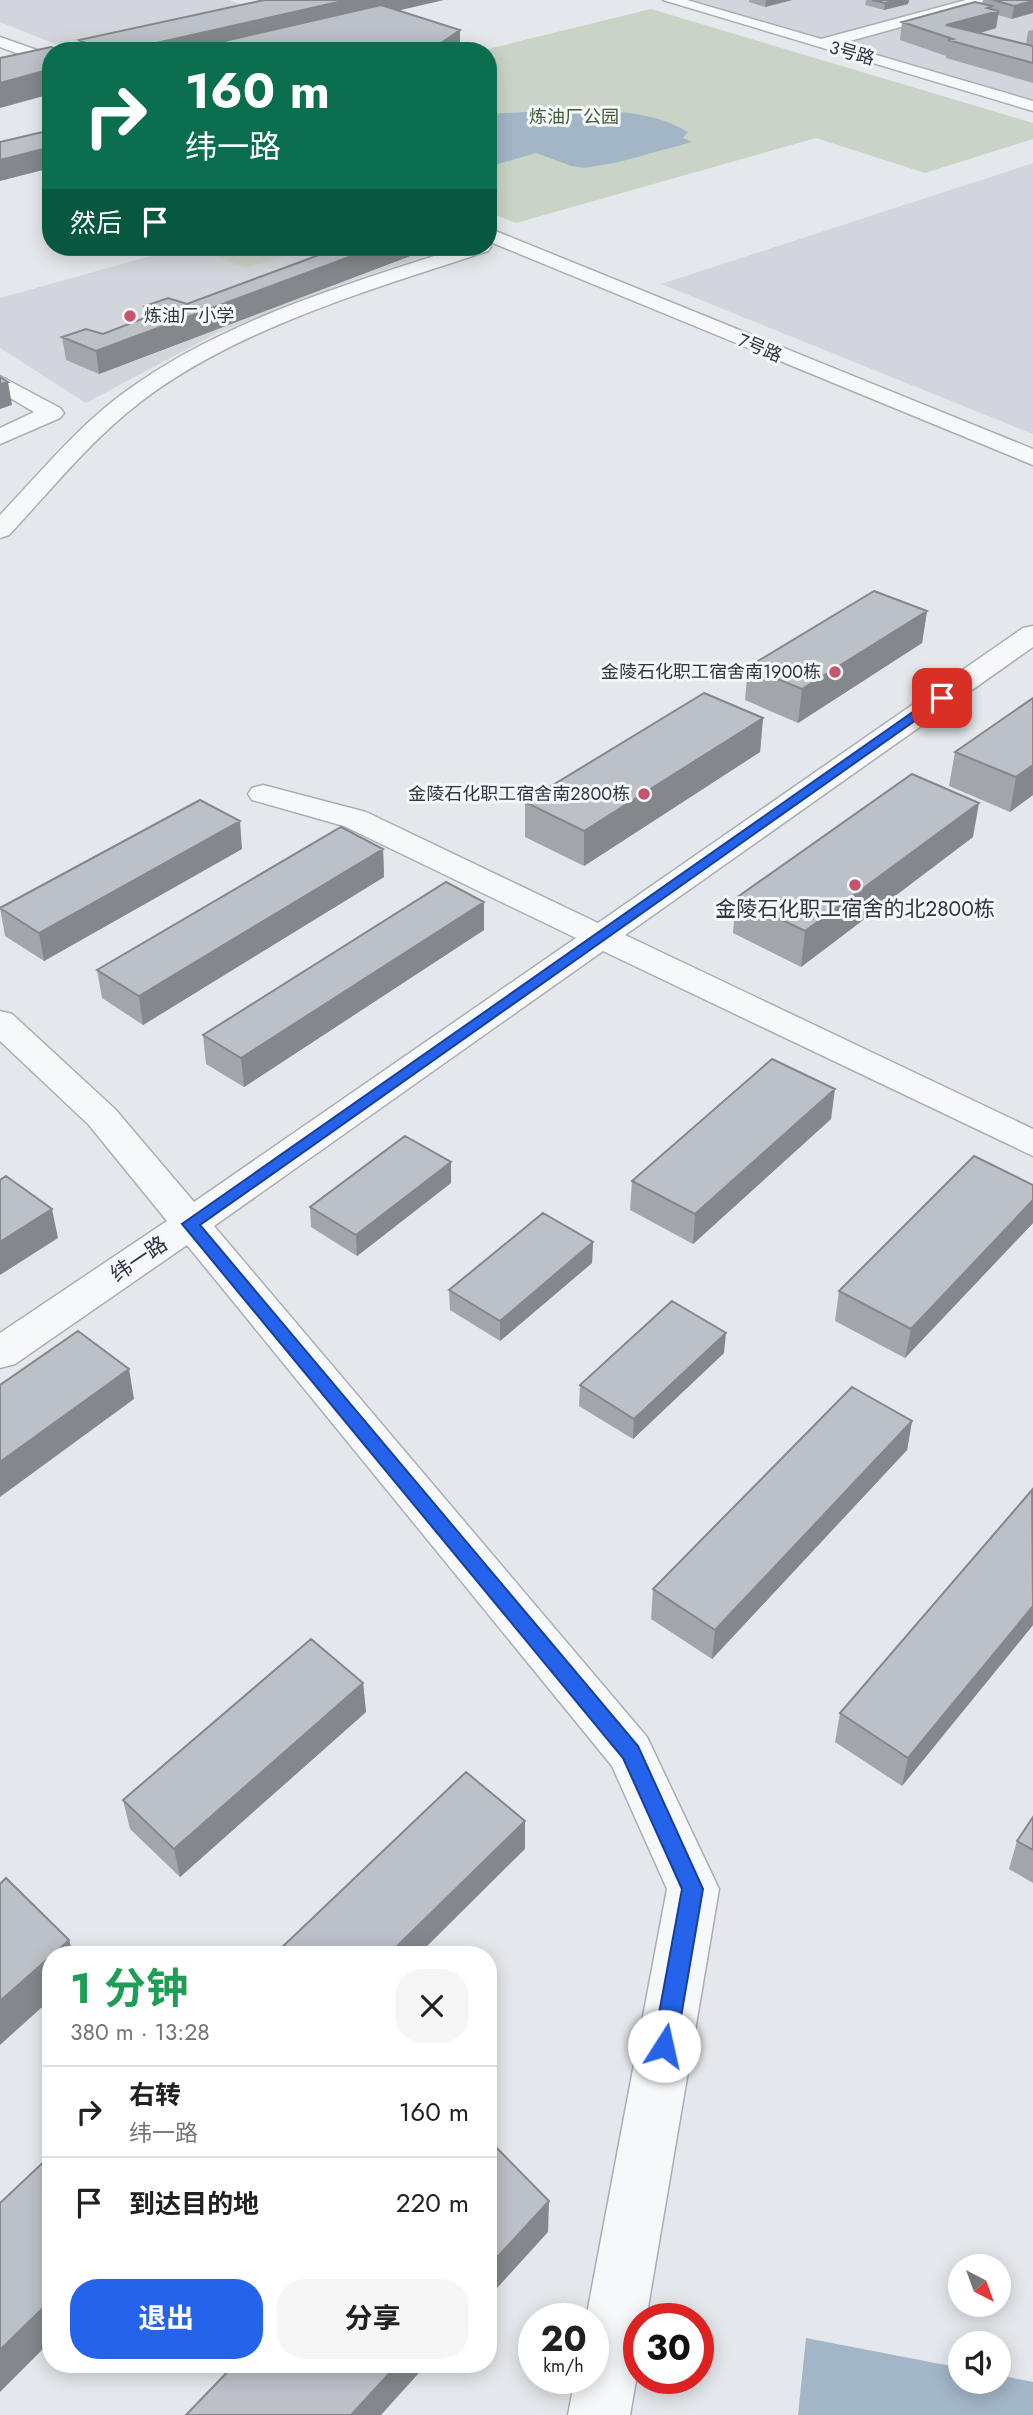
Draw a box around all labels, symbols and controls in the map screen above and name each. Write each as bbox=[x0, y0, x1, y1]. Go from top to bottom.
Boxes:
street label: 3号路 bbox=[826, 34, 878, 72]
text: 160 m bbox=[185, 56, 330, 126]
icon: right bbox=[70, 70, 161, 161]
park label: 炼油厂公园 bbox=[529, 104, 619, 130]
text: 纬一路 bbox=[185, 124, 281, 170]
icon: arrive bbox=[136, 203, 174, 241]
text: 然后 bbox=[70, 204, 122, 242]
place label: 炼油厂小学 bbox=[144, 303, 234, 329]
marker: 炼油厂小学 bbox=[122, 308, 138, 324]
street label: 7号路 bbox=[734, 327, 786, 369]
place label: 金陵石化职工宿舍南1900栋 bbox=[601, 659, 821, 685]
marker: 金陵石化职工宿舍南1900栋 bbox=[827, 664, 843, 680]
pin bbox=[912, 668, 972, 728]
icon: arrive bbox=[923, 679, 961, 717]
place label: 金陵石化职工宿舍南2800栋 bbox=[408, 781, 630, 807]
marker: 金陵石化职工宿舍南2800栋 bbox=[636, 786, 652, 802]
marker: 金陵石化职工宿舍的北2800栋 bbox=[847, 877, 863, 893]
place label: 金陵石化职工宿舍的北2800栋 bbox=[715, 894, 995, 924]
street label: 纬一路 bbox=[104, 1229, 174, 1289]
text: 1 分钟 bbox=[70, 1958, 188, 2019]
button: close bbox=[395, 1969, 469, 2043]
position arrow bbox=[627, 2009, 701, 2083]
text: 380 m · 13:28 bbox=[70, 2015, 210, 2049]
text: 右转 bbox=[129, 2076, 181, 2114]
icon: right bbox=[70, 2093, 108, 2131]
text: 160 m bbox=[399, 2093, 469, 2131]
text: 纬一路 bbox=[129, 2116, 198, 2150]
icon: arrive bbox=[70, 2184, 108, 2222]
text: 220 m bbox=[396, 2184, 469, 2222]
text: 到达目的地 bbox=[129, 2185, 259, 2223]
north arrow bbox=[948, 2254, 1012, 2317]
map controls bbox=[948, 2254, 1011, 2394]
button: 退出 bbox=[70, 2279, 263, 2359]
button: 分享 bbox=[277, 2279, 469, 2359]
speed limit sign: 30 bbox=[623, 2303, 714, 2394]
text: 20 bbox=[540, 2314, 587, 2364]
button: sound bbox=[948, 2331, 1011, 2394]
text: km/h bbox=[543, 2353, 584, 2379]

